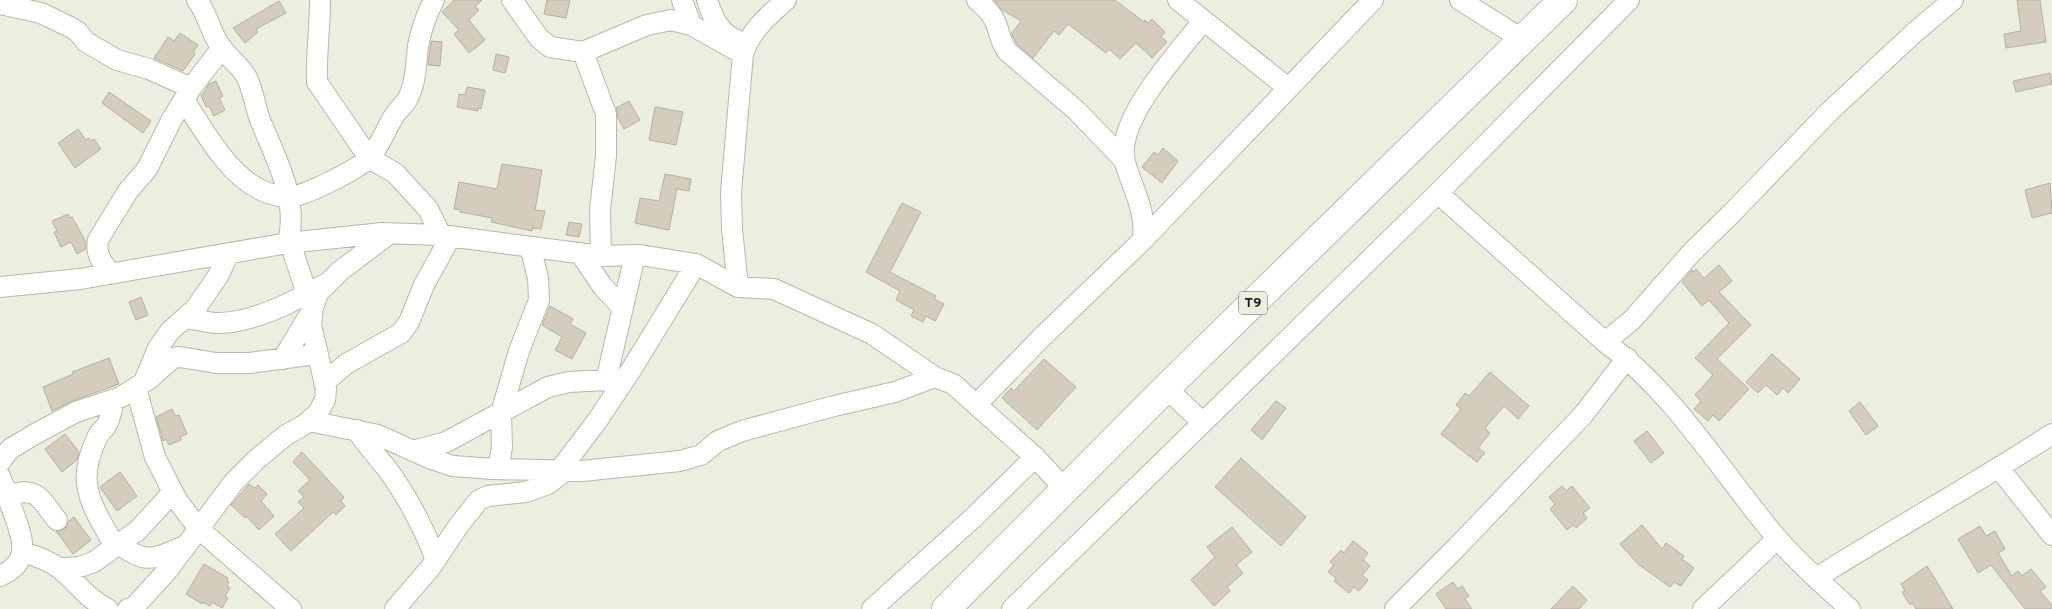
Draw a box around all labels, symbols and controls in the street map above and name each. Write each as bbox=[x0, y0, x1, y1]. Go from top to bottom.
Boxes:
road number: T9 bbox=[1239, 292, 1267, 314]

